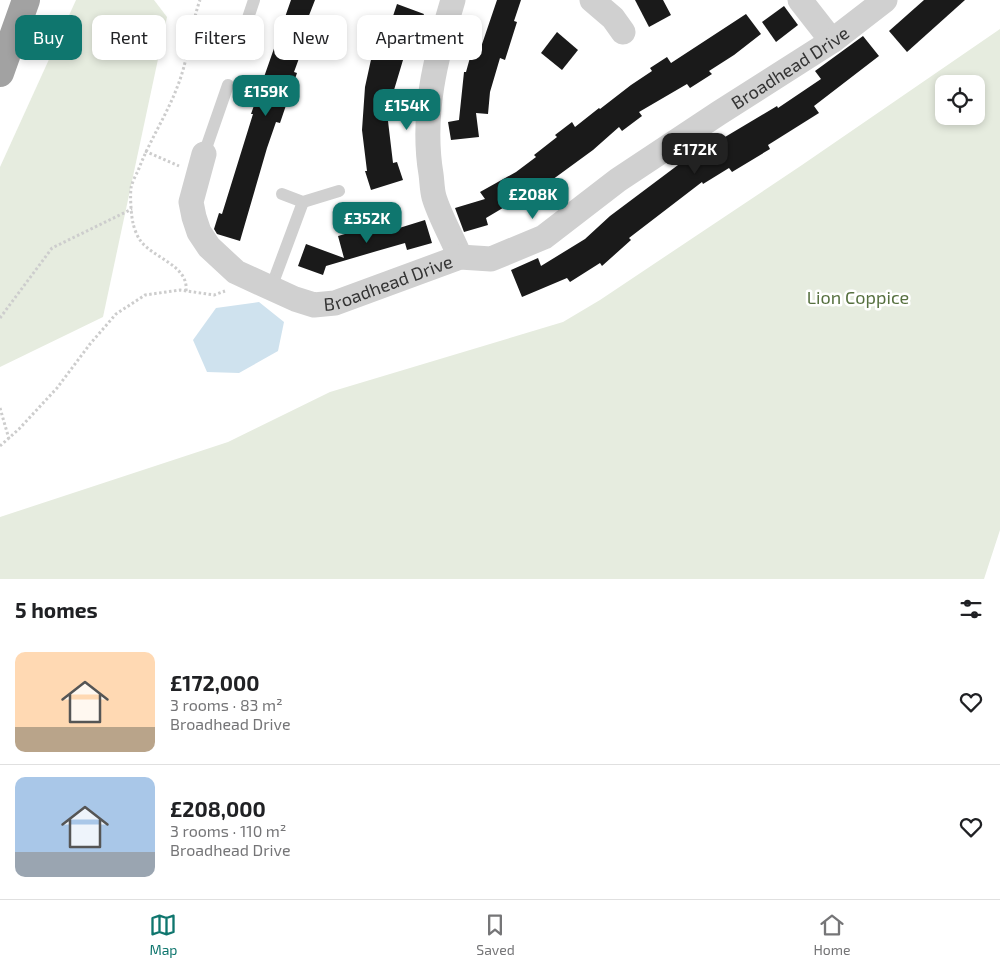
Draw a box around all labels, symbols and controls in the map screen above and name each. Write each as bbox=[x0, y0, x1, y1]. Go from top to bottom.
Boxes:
chip: Buy bbox=[15, 15, 82, 60]
chip: Rent bbox=[92, 15, 166, 60]
chip: Filters bbox=[176, 15, 264, 60]
chip: New bbox=[274, 15, 347, 60]
chip: Apartment bbox=[357, 15, 482, 60]
street label: Broadhead Drive bbox=[727, 21, 853, 114]
pin: £159K bbox=[231, 74, 301, 117]
map controls bbox=[935, 75, 985, 125]
button: locate bbox=[935, 75, 985, 125]
text: £159K bbox=[244, 81, 288, 100]
pin: £154K bbox=[372, 88, 442, 131]
text: £154K bbox=[384, 95, 430, 114]
pin: £172K bbox=[660, 132, 730, 175]
text: £172K bbox=[673, 139, 717, 158]
pin: £208K bbox=[498, 178, 568, 220]
text: £208K bbox=[509, 184, 557, 203]
pin: £352K bbox=[332, 202, 402, 244]
text: £352K bbox=[344, 208, 390, 227]
street label: Broadhead Drive bbox=[323, 250, 455, 315]
park label: Lion Coppice bbox=[807, 286, 909, 308]
icon: filters bbox=[957, 595, 985, 623]
text: 5 homes bbox=[15, 597, 98, 622]
text: £172,000 bbox=[170, 670, 260, 695]
icon: home bbox=[55, 672, 115, 732]
icon: heart bbox=[957, 688, 985, 716]
text: 3 rooms · 83 m² bbox=[170, 695, 283, 714]
text: Broadhead Drive bbox=[170, 714, 291, 733]
text: £208,000 bbox=[170, 796, 266, 821]
icon: home bbox=[55, 797, 115, 857]
icon: heart bbox=[957, 813, 985, 841]
text: 3 rooms · 110 m² bbox=[170, 821, 287, 840]
text: Broadhead Drive bbox=[170, 840, 291, 859]
tab: Map bbox=[149, 911, 177, 958]
tab: Saved bbox=[476, 911, 515, 958]
tab: Home bbox=[814, 911, 851, 958]

